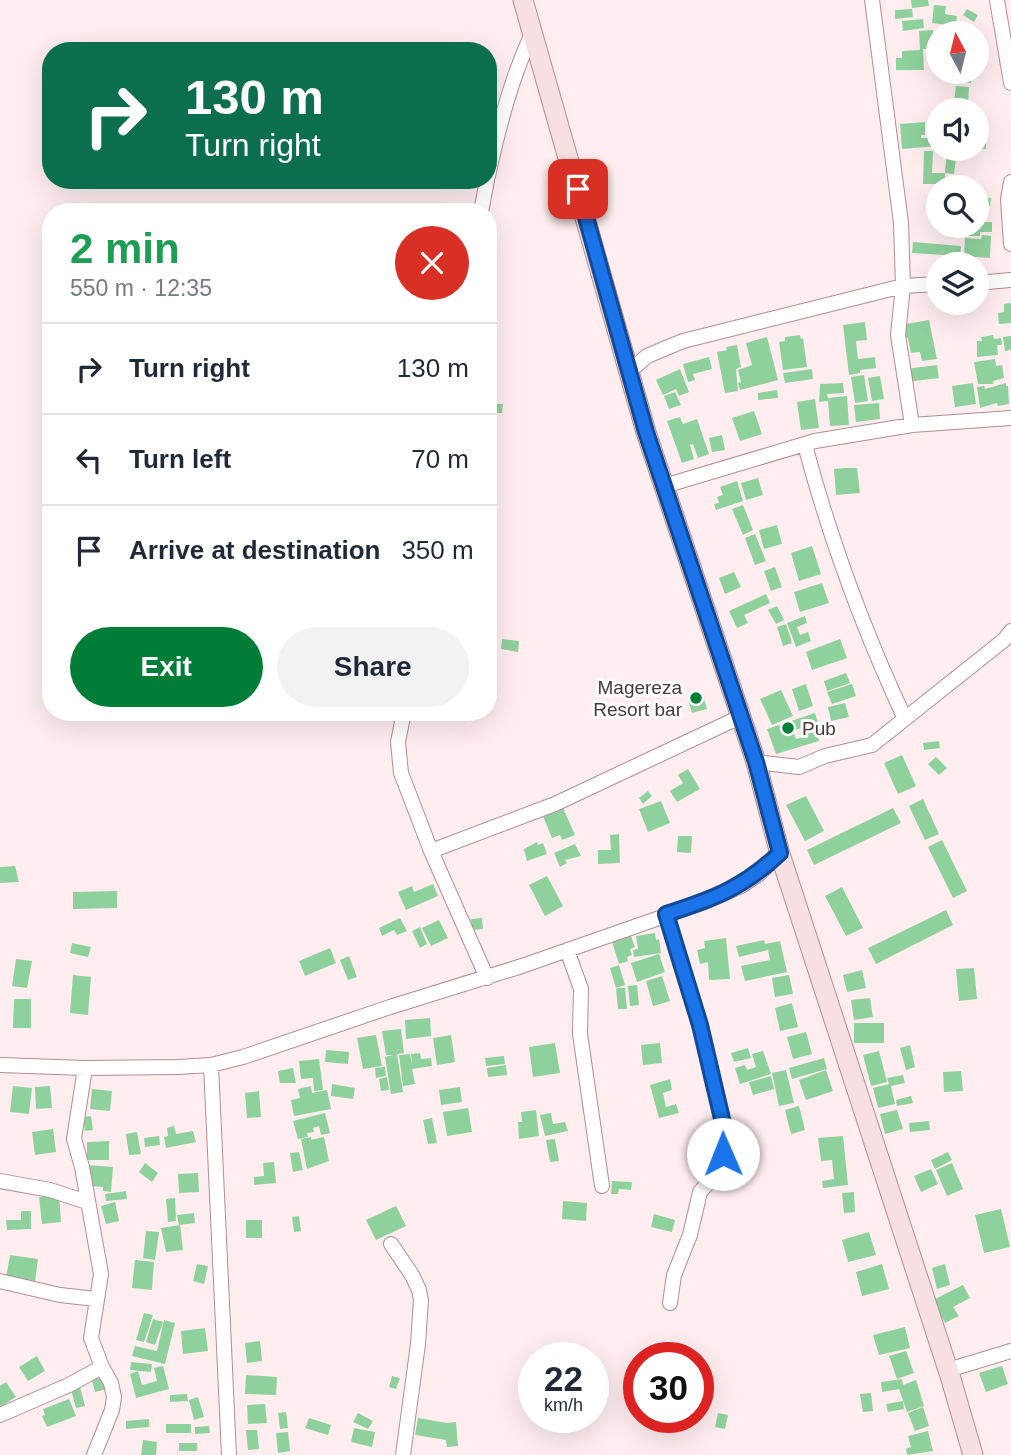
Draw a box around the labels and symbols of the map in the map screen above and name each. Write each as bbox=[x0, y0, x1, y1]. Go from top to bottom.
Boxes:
north arrow bbox=[926, 21, 989, 84]
pin bbox=[548, 159, 608, 219]
place label: Magereza Resort bar bbox=[593, 677, 683, 720]
marker: Magereza Resort bar bbox=[688, 690, 704, 706]
place label: Pub bbox=[802, 718, 836, 739]
marker: Pub bbox=[780, 720, 796, 736]
position arrow bbox=[686, 1117, 760, 1191]
speed limit sign: 30 bbox=[623, 1342, 714, 1433]

